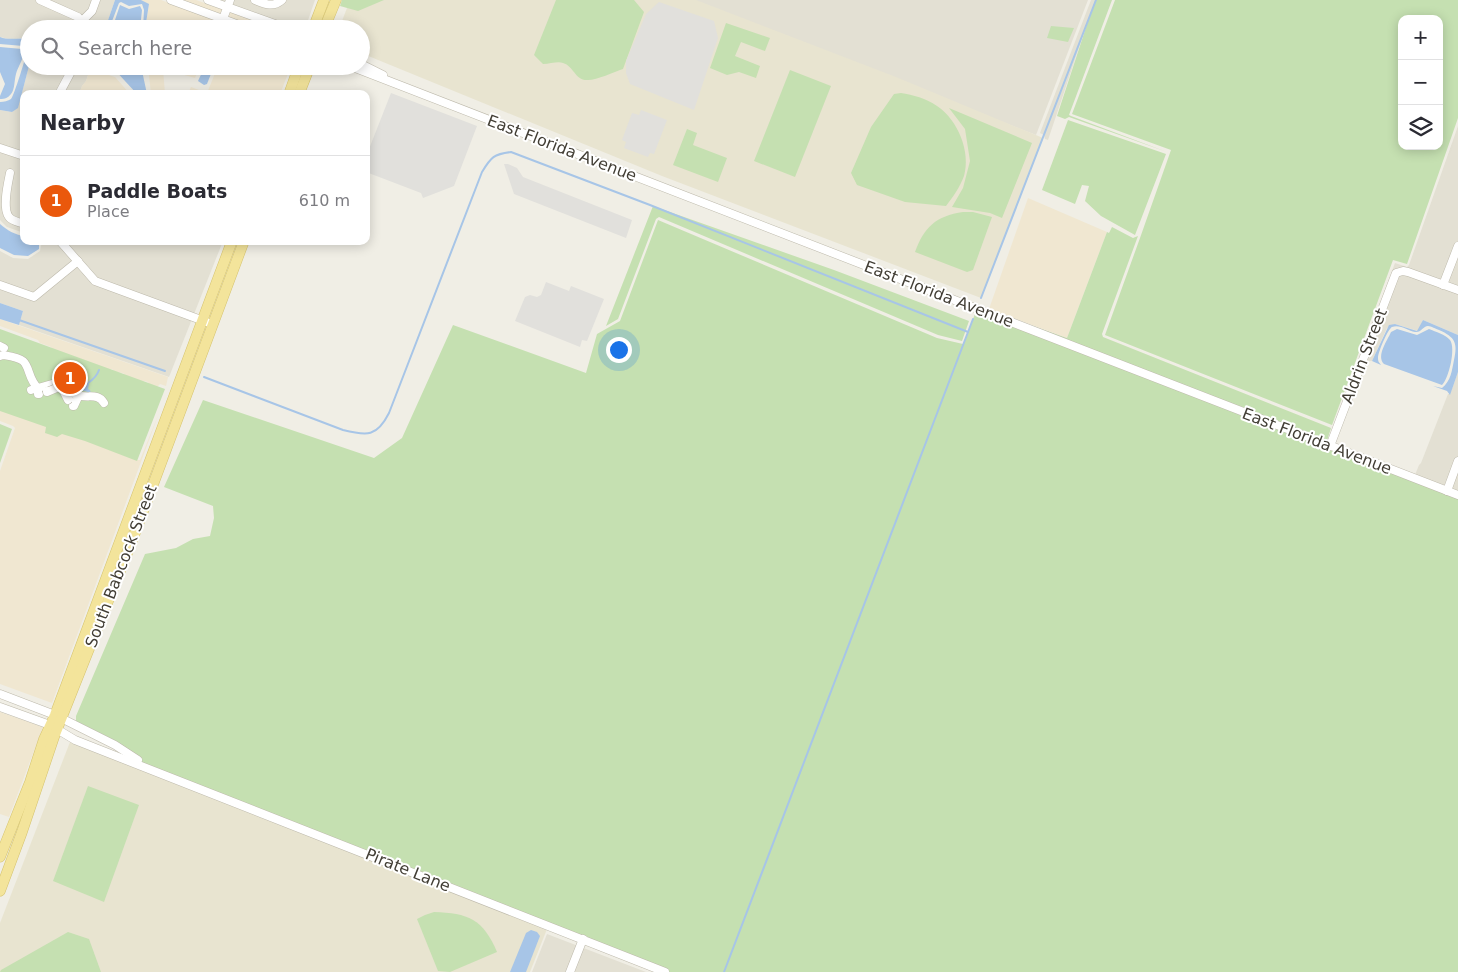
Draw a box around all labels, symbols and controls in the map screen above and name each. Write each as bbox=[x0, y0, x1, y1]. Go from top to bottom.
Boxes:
map controls bbox=[1398, 15, 1443, 150]
button: + bbox=[1398, 15, 1443, 60]
search box bbox=[20, 20, 370, 75]
icon: search bbox=[38, 34, 66, 62]
text: Search here bbox=[78, 37, 192, 59]
button: − bbox=[1398, 60, 1443, 105]
button: layers bbox=[1398, 105, 1443, 150]
text: Nearby bbox=[40, 111, 125, 135]
street label: East Florida Avenue bbox=[485, 111, 639, 185]
text: Paddle Boats bbox=[87, 180, 227, 202]
text: 1 bbox=[50, 191, 62, 210]
text: 610 m bbox=[299, 191, 350, 210]
text: Place bbox=[87, 202, 130, 221]
street label: East Florida Avenue bbox=[862, 257, 1016, 331]
street label: Aldrin Street bbox=[1337, 306, 1391, 406]
your location bbox=[606, 337, 632, 363]
pin: 1 bbox=[54, 359, 86, 397]
street label: East Florida Avenue bbox=[1240, 404, 1394, 478]
street label: South Babcock Street bbox=[81, 482, 161, 650]
street label: Pirate Lane bbox=[363, 844, 453, 896]

